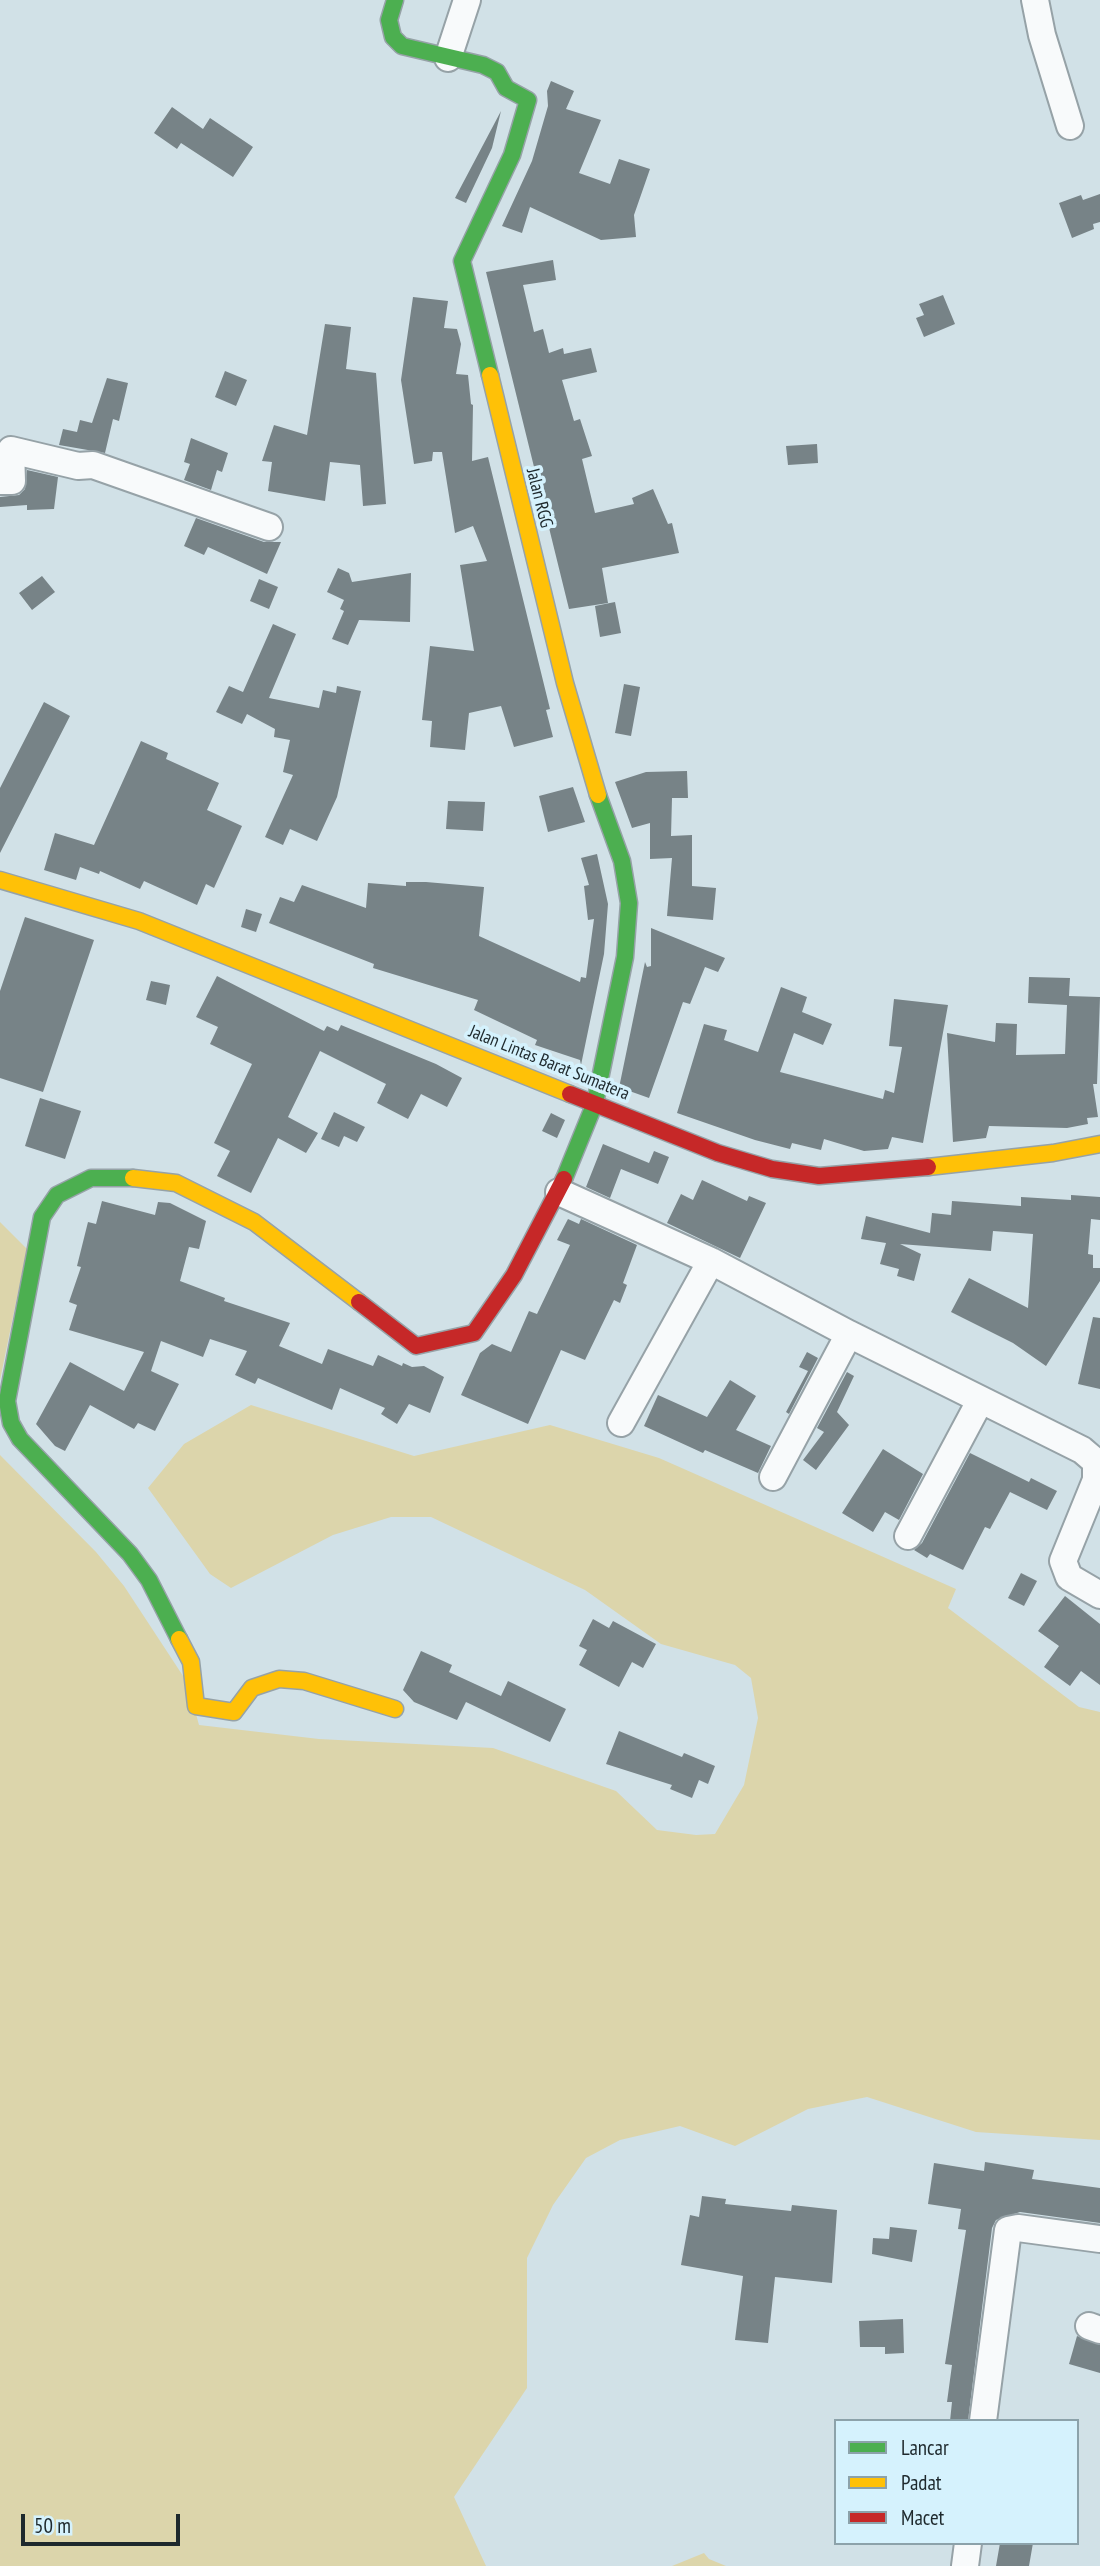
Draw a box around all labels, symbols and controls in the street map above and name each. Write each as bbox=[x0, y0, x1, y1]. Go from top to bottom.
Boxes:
street label: Jalan RGG bbox=[521, 466, 557, 530]
street label: Jalan Lintas Barat Sumatera bbox=[466, 1021, 632, 1105]
legend bbox=[834, 2419, 1079, 2545]
text: Lancar bbox=[901, 2434, 949, 2461]
text: Padat bbox=[901, 2469, 942, 2496]
scale bar bbox=[24, 2500, 184, 2544]
text: Macet bbox=[901, 2504, 944, 2531]
text: 50 m bbox=[34, 2512, 71, 2539]

